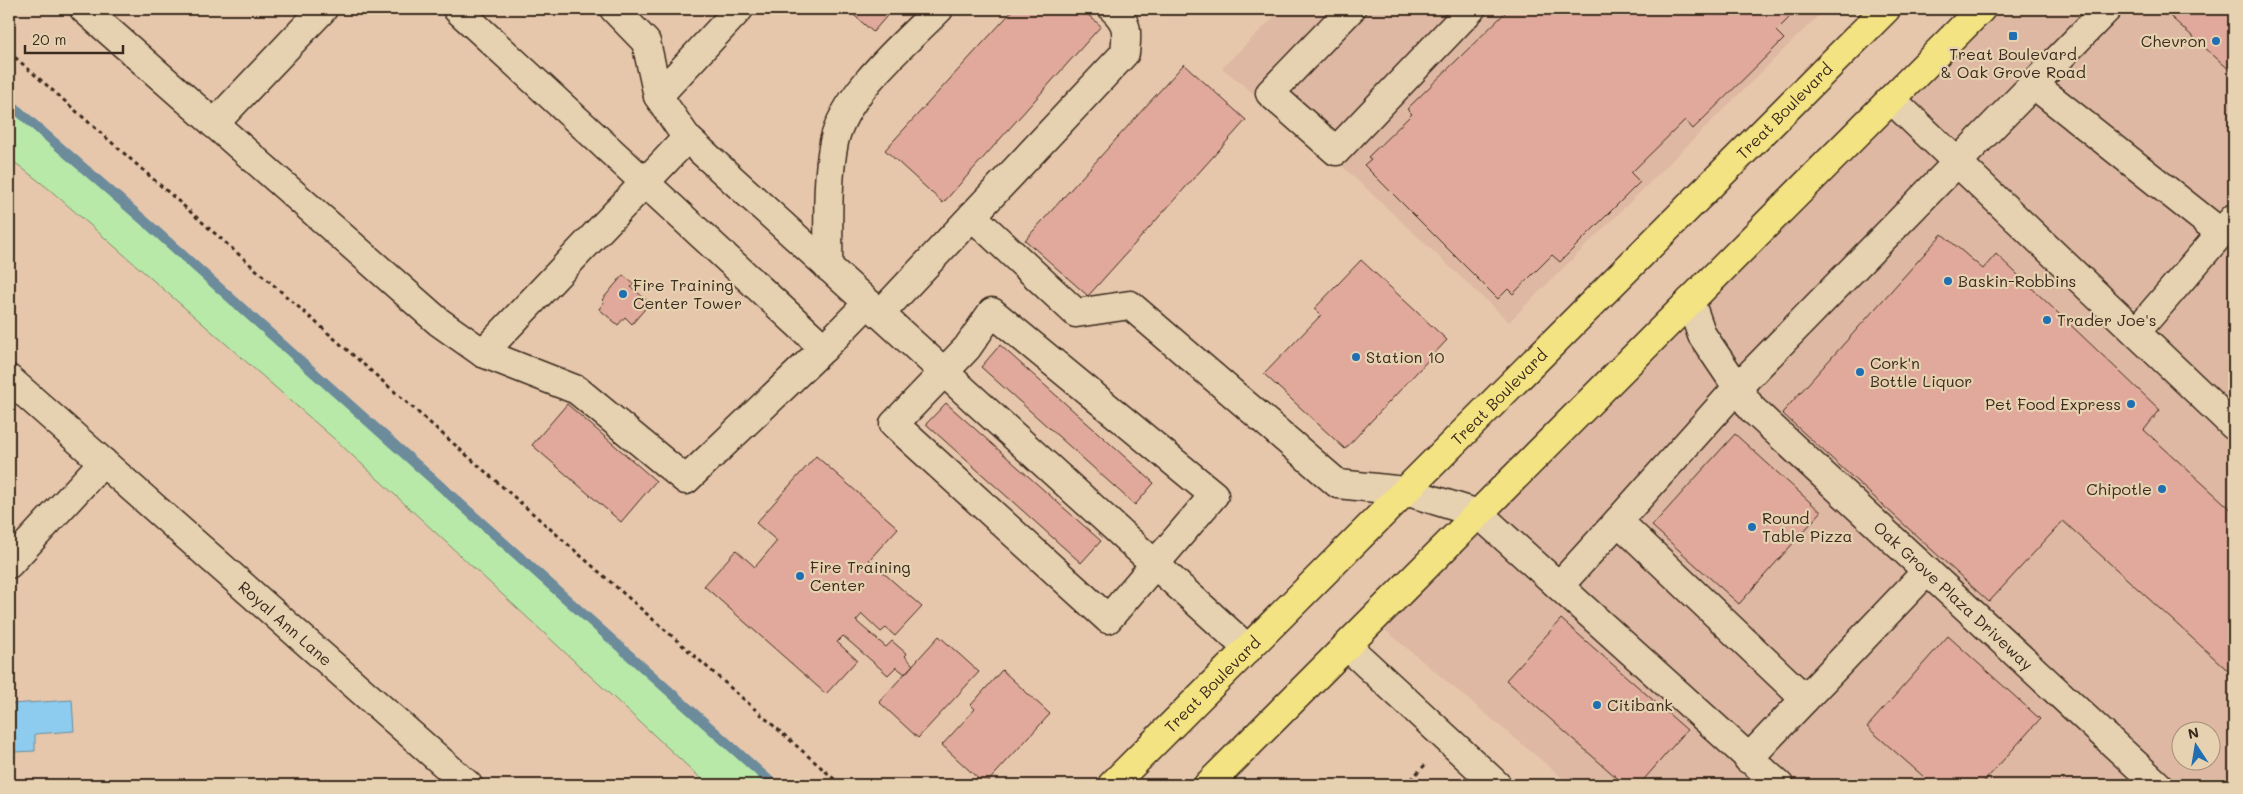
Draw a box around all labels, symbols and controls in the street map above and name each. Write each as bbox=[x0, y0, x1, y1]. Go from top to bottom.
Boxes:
scale bar bbox=[25, 22, 122, 54]
text: 20 m bbox=[32, 29, 66, 49]
marker: Treat Boulevard & Oak Grove Road bbox=[2007, 30, 2019, 42]
place label: Chevron bbox=[2141, 30, 2206, 51]
marker: Chevron bbox=[2210, 35, 2222, 47]
place label: Treat Boulevard & Oak Grove Road bbox=[1940, 43, 2086, 82]
street label: Treat Boulevard bbox=[1731, 58, 1837, 163]
place label: Baskin-Robbins bbox=[1958, 270, 2076, 291]
place label: Fire Training Center Tower bbox=[633, 274, 742, 313]
marker: Baskin-Robbins bbox=[1942, 275, 1954, 287]
marker: Fire Training Center Tower bbox=[617, 288, 629, 300]
place label: Trader Joe's bbox=[2057, 309, 2157, 330]
marker: Trader Joe's bbox=[2041, 314, 2053, 326]
street label: Treat Boulevard bbox=[1446, 344, 1551, 449]
place label: Station 10 bbox=[1366, 346, 1445, 367]
marker: Station 10 bbox=[1350, 351, 1362, 363]
place label: Cork'n Bottle Liquor bbox=[1870, 352, 1972, 391]
marker: Cork'n Bottle Liquor bbox=[1854, 366, 1866, 378]
place label: Pet Food Express bbox=[1985, 393, 2121, 414]
marker: Pet Food Express bbox=[2125, 398, 2137, 410]
place label: Chipotle bbox=[2086, 478, 2152, 499]
marker: Chipotle bbox=[2156, 483, 2168, 495]
place label: Round Table Pizza bbox=[1762, 507, 1853, 546]
street label: Oak Grove Plaza Driveway bbox=[1870, 516, 2038, 674]
marker: Round Table Pizza bbox=[1746, 521, 1758, 533]
place label: Fire Training Center bbox=[810, 556, 911, 595]
marker: Fire Training Center bbox=[794, 570, 806, 582]
street label: Royal Ann Lane bbox=[234, 576, 337, 670]
street label: Treat Boulevard bbox=[1159, 631, 1264, 737]
place label: Citibank bbox=[1607, 694, 1673, 715]
marker: Citibank bbox=[1591, 699, 1603, 711]
north arrow bbox=[2170, 722, 2220, 772]
text: N bbox=[2186, 722, 2200, 743]

